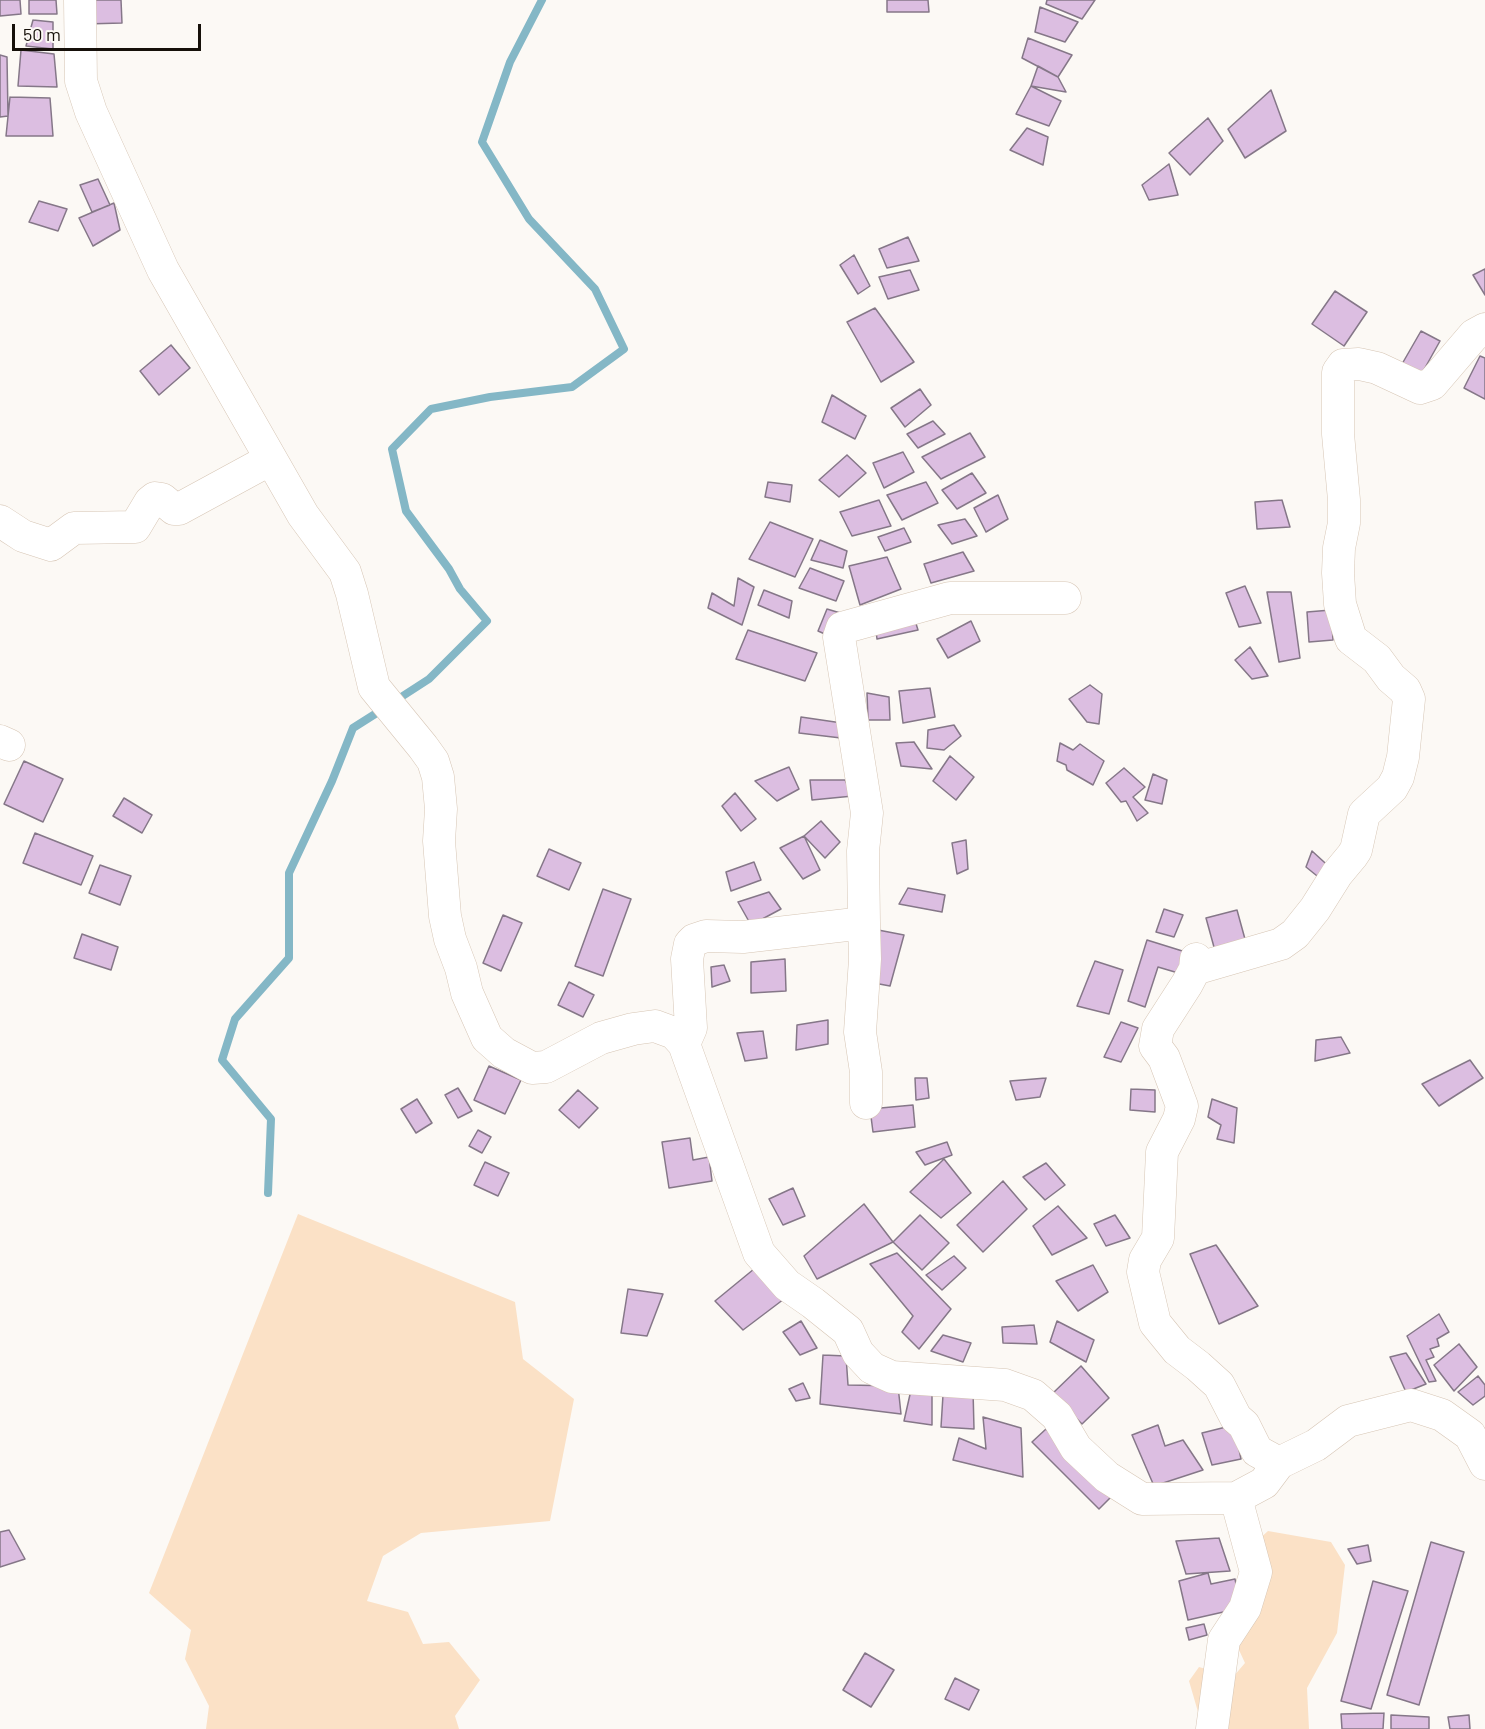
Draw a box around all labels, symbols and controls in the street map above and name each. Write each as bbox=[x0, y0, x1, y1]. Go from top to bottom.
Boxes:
scale bar bbox=[15, 12, 204, 50]
text: 50 m bbox=[23, 23, 61, 45]

